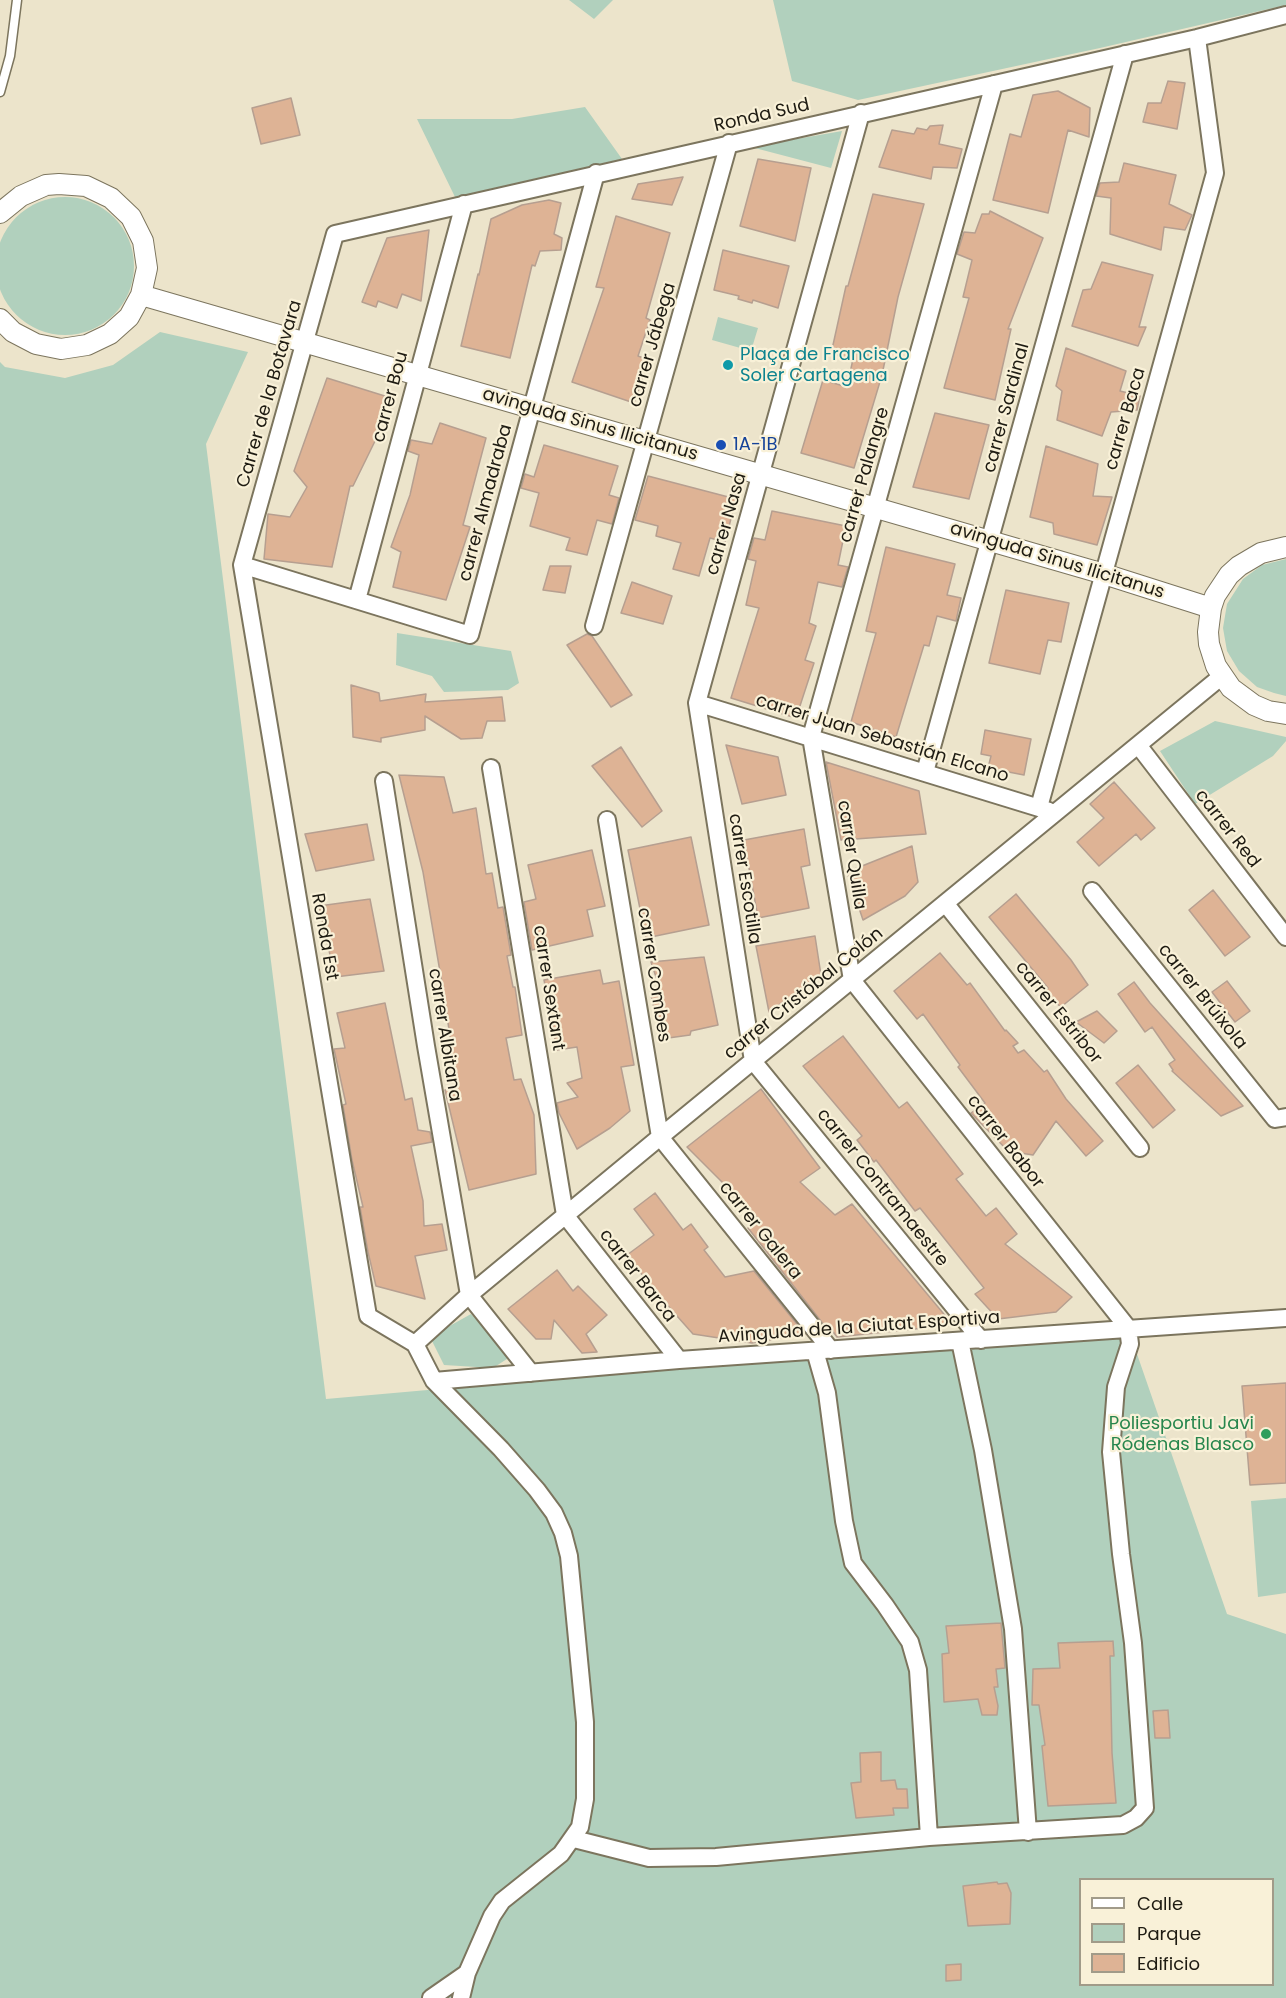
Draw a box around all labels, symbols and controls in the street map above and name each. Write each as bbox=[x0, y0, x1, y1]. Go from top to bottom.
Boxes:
street label: Ronda Sud bbox=[712, 95, 812, 137]
street label: carrer Jábega bbox=[625, 280, 681, 410]
street label: Carrer de la Botavara bbox=[233, 298, 307, 490]
street label: carrer Sardinal bbox=[979, 341, 1035, 475]
place label: Plaça de Francisco Soler Cartagena bbox=[740, 344, 910, 386]
street label: carrer Bou bbox=[368, 349, 414, 445]
marker: Plaça de Francisco Soler Cartagena bbox=[721, 358, 735, 372]
street label: carrer Baca bbox=[1101, 365, 1151, 473]
street label: avinguda Sinus Ilicitanus bbox=[480, 384, 700, 466]
street label: carrer Palangre bbox=[835, 405, 895, 545]
street label: carrer Almadraba bbox=[455, 422, 517, 584]
place label: 1A-1B bbox=[733, 434, 778, 456]
marker: 1A-1B bbox=[714, 438, 728, 452]
street label: carrer Nasa bbox=[702, 470, 752, 578]
street label: avinguda Sinus Ilicitanus bbox=[947, 518, 1167, 604]
street label: carrer Juan Sebastián Elcano bbox=[753, 690, 1011, 788]
street label: carrer Red bbox=[1190, 786, 1264, 872]
street label: carrer Quilla bbox=[832, 799, 870, 911]
street label: carrer Escotilla bbox=[723, 812, 765, 946]
street label: Ronda Est bbox=[306, 892, 342, 982]
street label: carrer Combes bbox=[632, 906, 674, 1044]
street label: carrer Cristóbal Colón bbox=[720, 923, 888, 1065]
street label: carrer Sextant bbox=[527, 924, 569, 1052]
street label: carrer Brúixola bbox=[1153, 940, 1251, 1054]
street label: carrer Estribor bbox=[1010, 957, 1106, 1069]
street label: carrer Albitana bbox=[423, 967, 465, 1103]
street label: carrer Babor bbox=[962, 1091, 1048, 1193]
street label: carrer Contramaestre bbox=[812, 1105, 952, 1271]
street label: carrer Galera bbox=[714, 1178, 806, 1284]
street label: carrer Barca bbox=[594, 1225, 680, 1327]
street label: Avinguda de la Ciutat Esportiva bbox=[717, 1307, 1001, 1349]
place label: Poliesportiu Javi Ródenas Blasco bbox=[1109, 1413, 1254, 1456]
marker: Poliesportiu Javi Ródenas Blasco bbox=[1259, 1427, 1273, 1441]
legend bbox=[1079, 1878, 1274, 1986]
text: Calle bbox=[1137, 1891, 1183, 1916]
text: Parque bbox=[1137, 1921, 1201, 1946]
text: Edificio bbox=[1137, 1951, 1200, 1976]

